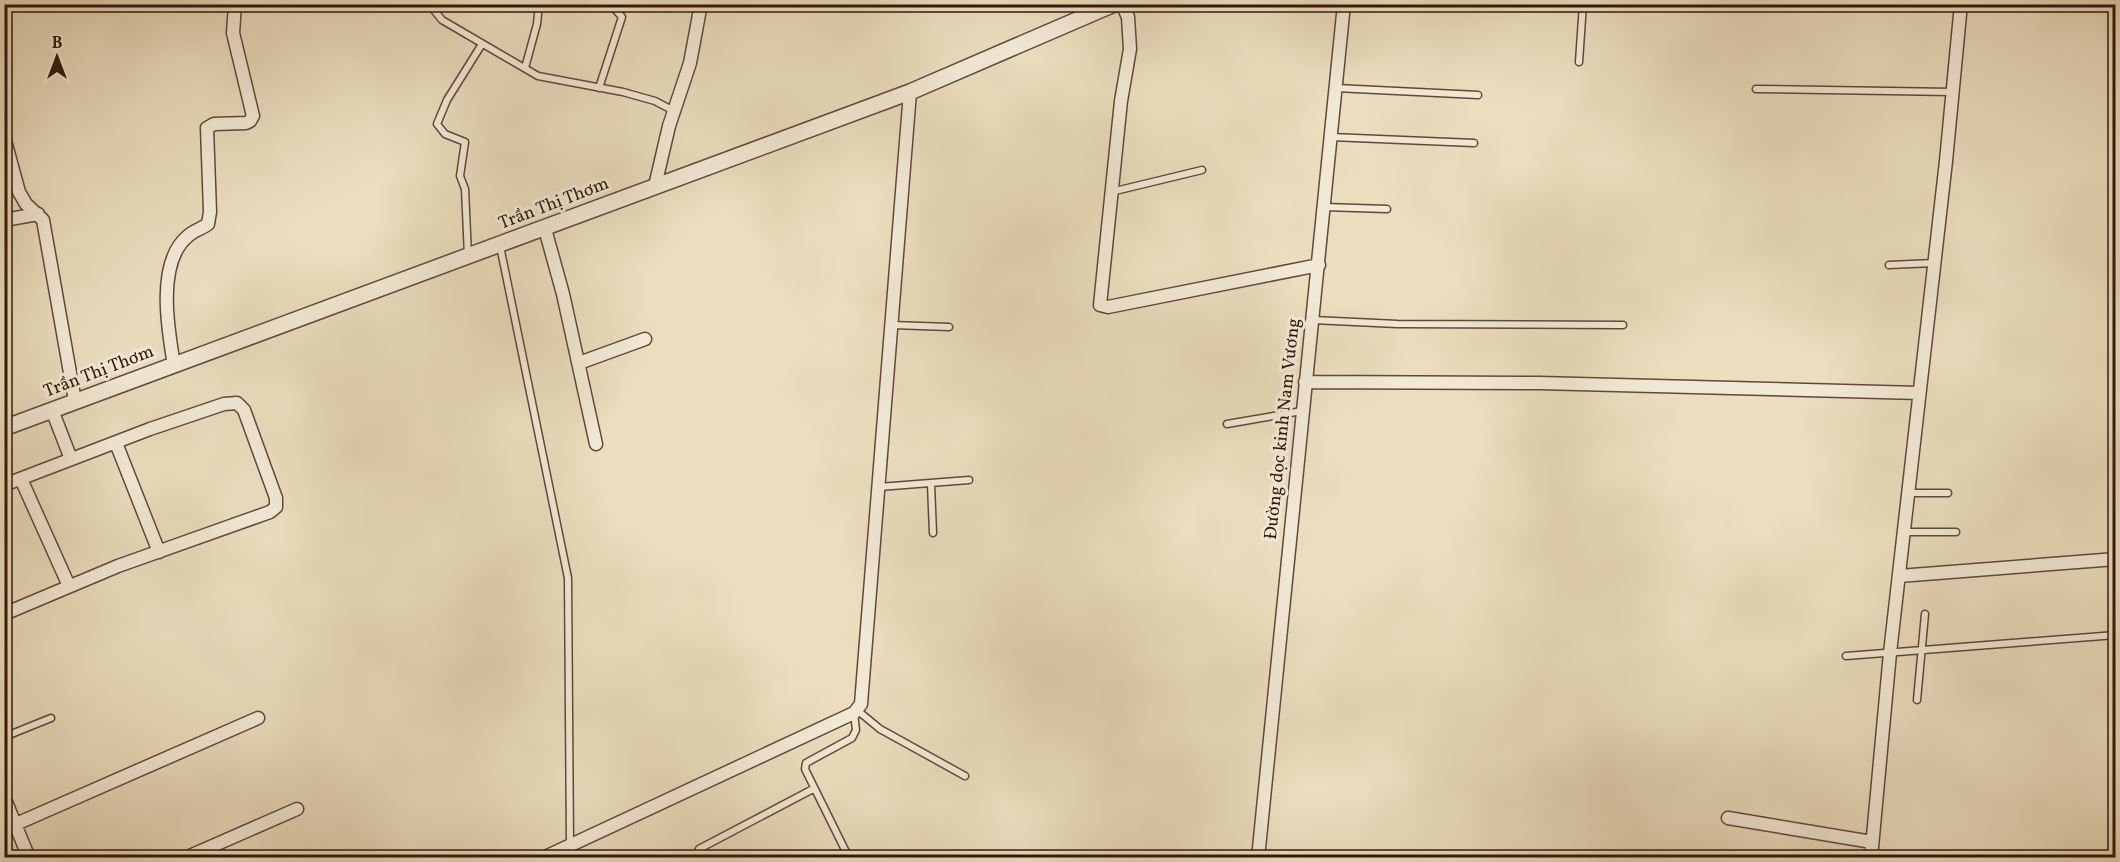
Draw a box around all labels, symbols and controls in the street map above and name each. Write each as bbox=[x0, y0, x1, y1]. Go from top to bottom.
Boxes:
north arrow bbox=[27, 27, 87, 87]
text: B bbox=[52, 33, 63, 55]
street label: Trần Thị Thơm bbox=[495, 171, 613, 237]
street label: Đường dọc kinh Nam Vương bbox=[1259, 317, 1307, 541]
street label: Trần Thị Thơm bbox=[40, 339, 158, 405]

